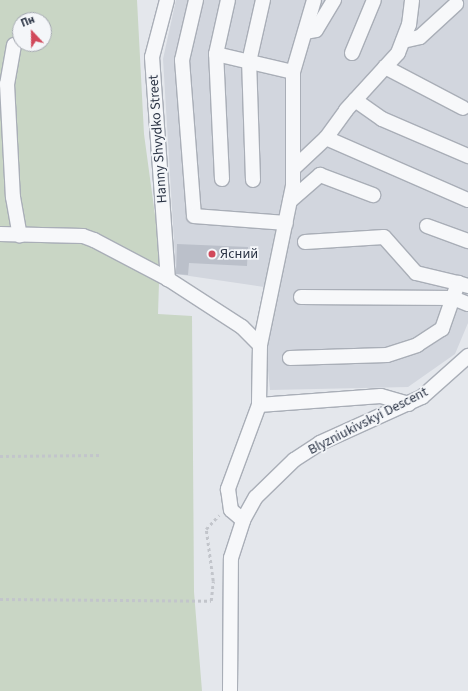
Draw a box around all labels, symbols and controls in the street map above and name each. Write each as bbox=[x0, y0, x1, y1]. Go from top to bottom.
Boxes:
north arrow bbox=[12, 12, 52, 52]
text: Пн bbox=[19, 12, 37, 31]
street label: Hanny Shvydko Street bbox=[145, 74, 171, 204]
place label: Ясний bbox=[220, 246, 258, 262]
marker: Ясний bbox=[207, 249, 217, 259]
street label: Blyzniukivskyi Descent bbox=[305, 384, 431, 458]

